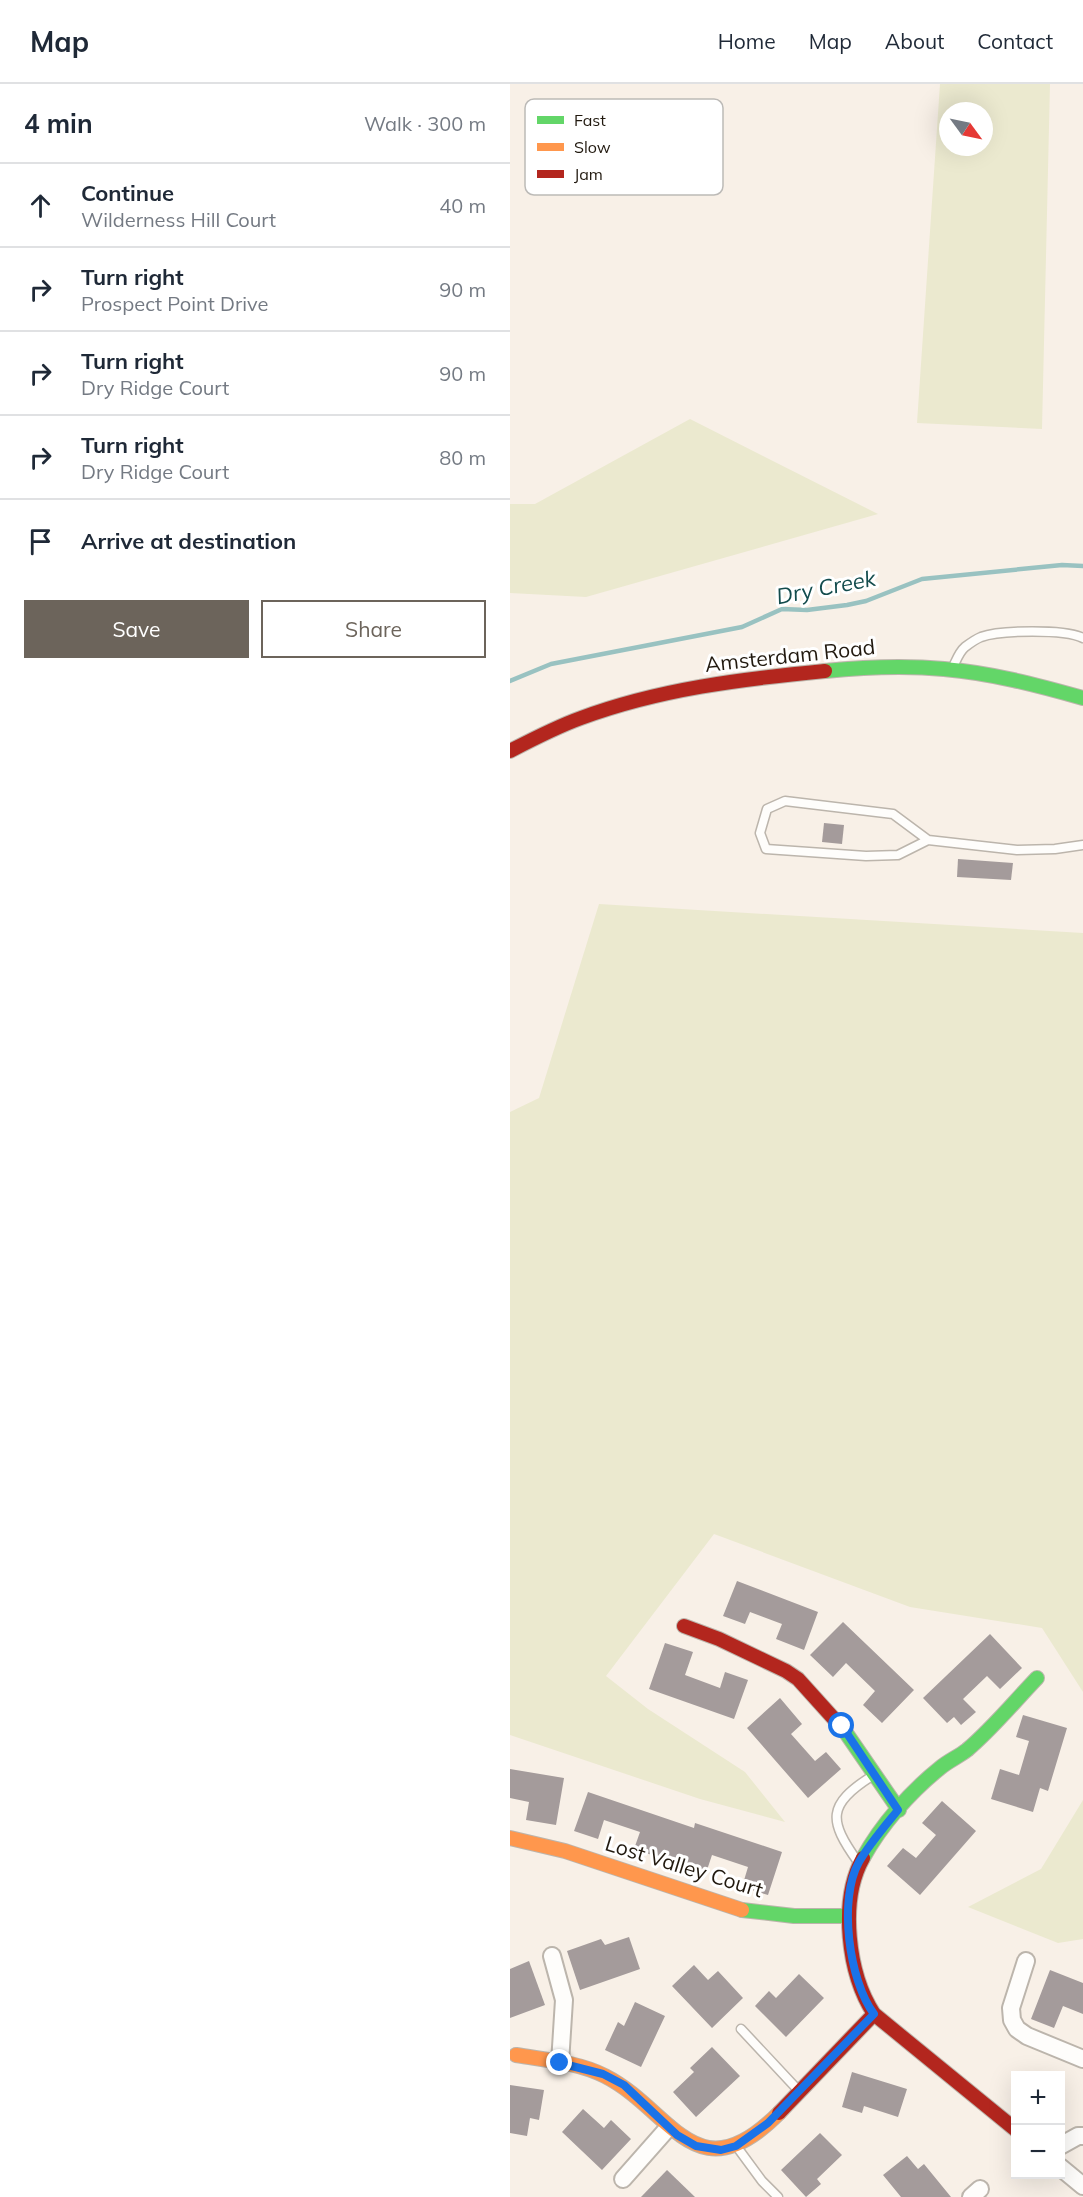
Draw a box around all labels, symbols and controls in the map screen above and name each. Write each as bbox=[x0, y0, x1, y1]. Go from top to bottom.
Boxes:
text: Map bbox=[30, 24, 89, 59]
text: Home bbox=[718, 28, 776, 54]
text: Map bbox=[809, 28, 852, 54]
text: About bbox=[885, 28, 944, 54]
text: Contact bbox=[977, 28, 1053, 54]
legend bbox=[525, 99, 723, 195]
north arrow bbox=[939, 102, 993, 156]
text: 4 min bbox=[24, 107, 93, 140]
text: Fast bbox=[574, 110, 606, 130]
text: Walk · 300 m bbox=[364, 111, 486, 136]
text: Slow bbox=[574, 137, 611, 157]
text: Jam bbox=[574, 164, 603, 184]
text: Continue bbox=[81, 179, 174, 207]
icon: ahead bbox=[24, 189, 57, 222]
text: 40 m bbox=[439, 193, 486, 218]
text: Wilderness Hill Court bbox=[81, 207, 276, 232]
text: Turn right bbox=[81, 263, 184, 291]
icon: right bbox=[24, 273, 57, 306]
text: 90 m bbox=[439, 277, 486, 302]
text: Prospect Point Drive bbox=[81, 291, 268, 316]
text: Turn right bbox=[81, 347, 184, 375]
icon: right bbox=[24, 357, 57, 390]
text: 90 m bbox=[439, 361, 486, 386]
text: Dry Ridge Court bbox=[81, 375, 229, 400]
text: Turn right bbox=[81, 431, 184, 459]
icon: right bbox=[24, 441, 57, 474]
text: 80 m bbox=[439, 445, 486, 470]
text: Dry Ridge Court bbox=[81, 459, 229, 484]
icon: arrive bbox=[24, 525, 57, 558]
text: Arrive at destination bbox=[81, 527, 296, 555]
water label: Dry Creek bbox=[774, 564, 879, 610]
button: Save bbox=[24, 600, 249, 658]
button: Share bbox=[261, 600, 486, 658]
street label: Amsterdam Road bbox=[704, 633, 876, 677]
route start bbox=[828, 1712, 854, 1738]
street label: Lost Valley Court bbox=[602, 1830, 766, 1902]
route end bbox=[546, 2049, 572, 2075]
map controls bbox=[1011, 2071, 1065, 2179]
button: + bbox=[1011, 2071, 1065, 2125]
button: − bbox=[1011, 2125, 1065, 2179]

